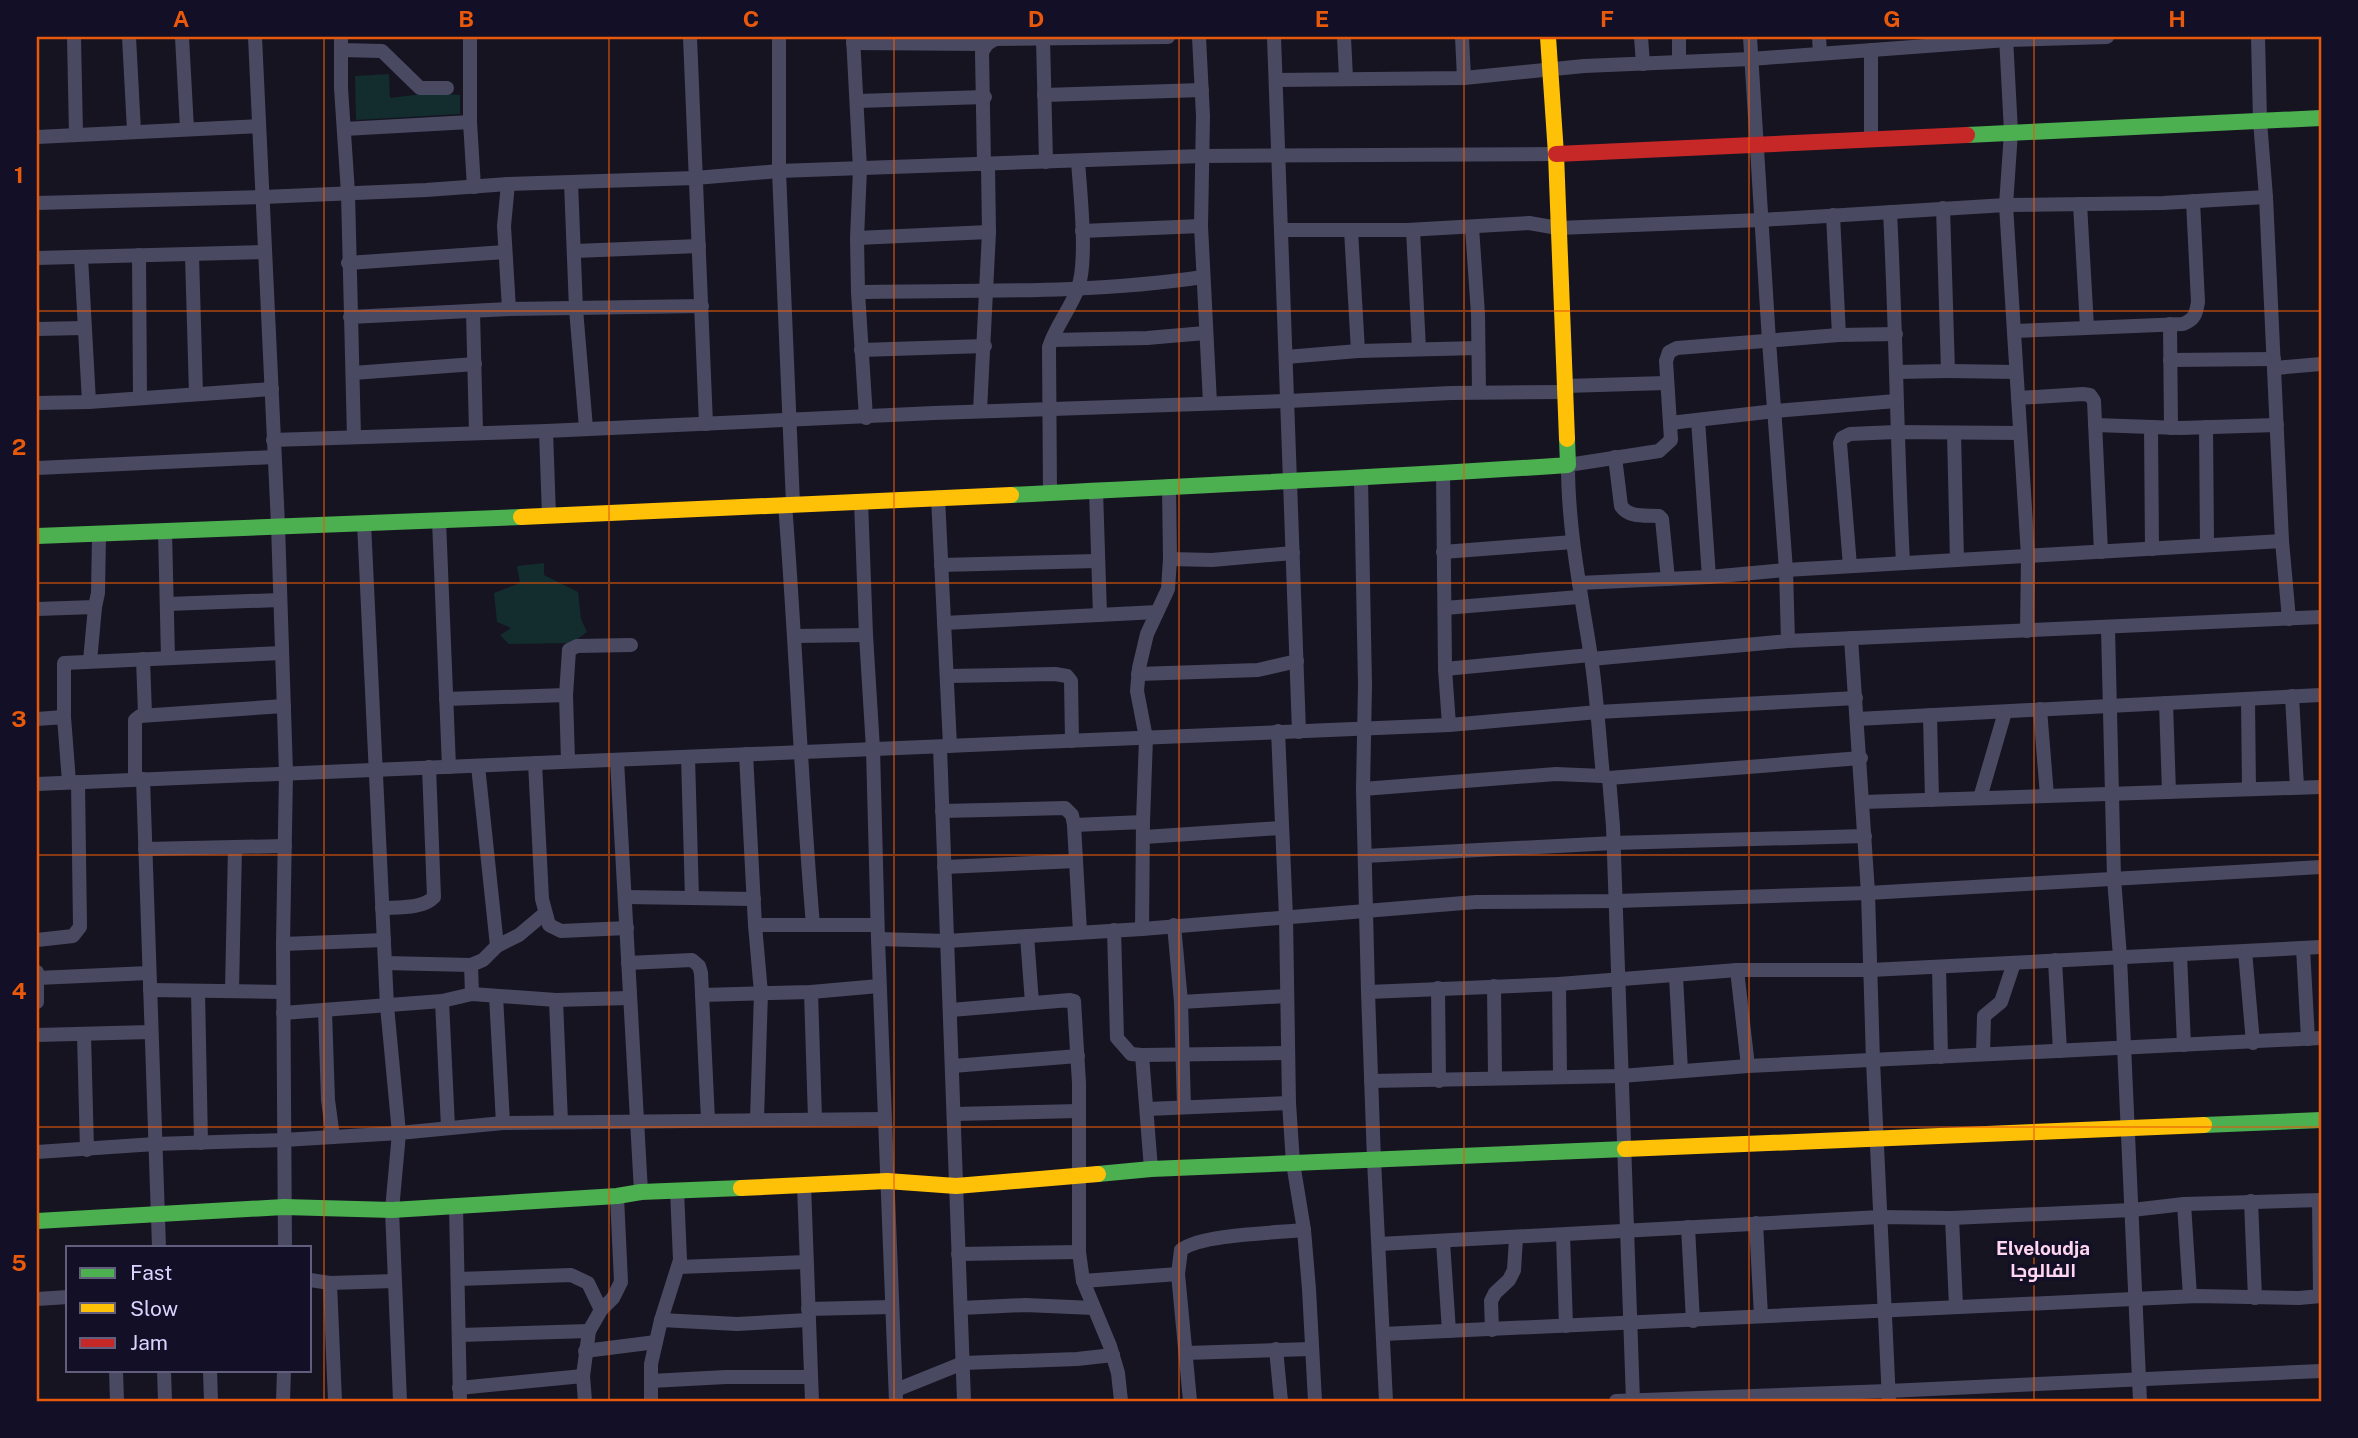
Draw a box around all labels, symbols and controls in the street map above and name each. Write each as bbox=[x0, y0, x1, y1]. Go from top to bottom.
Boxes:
text: A bbox=[173, 5, 190, 32]
text: B bbox=[458, 5, 474, 32]
text: C bbox=[743, 5, 759, 32]
text: D bbox=[1028, 5, 1044, 32]
text: E bbox=[1315, 5, 1329, 32]
text: F bbox=[1600, 5, 1614, 32]
text: G bbox=[1883, 5, 1901, 32]
text: H bbox=[2168, 5, 2186, 32]
text: 1 bbox=[14, 161, 24, 188]
text: 2 bbox=[12, 433, 26, 460]
text: 3 bbox=[11, 705, 27, 732]
text: 4 bbox=[11, 977, 27, 1004]
district label: Elveloudja الفالوجا bbox=[1996, 1237, 2090, 1282]
legend bbox=[66, 1246, 312, 1372]
text: 5 bbox=[11, 1249, 27, 1276]
text: Fast bbox=[130, 1260, 172, 1285]
text: Slow bbox=[130, 1296, 178, 1321]
text: Jam bbox=[130, 1330, 168, 1355]

